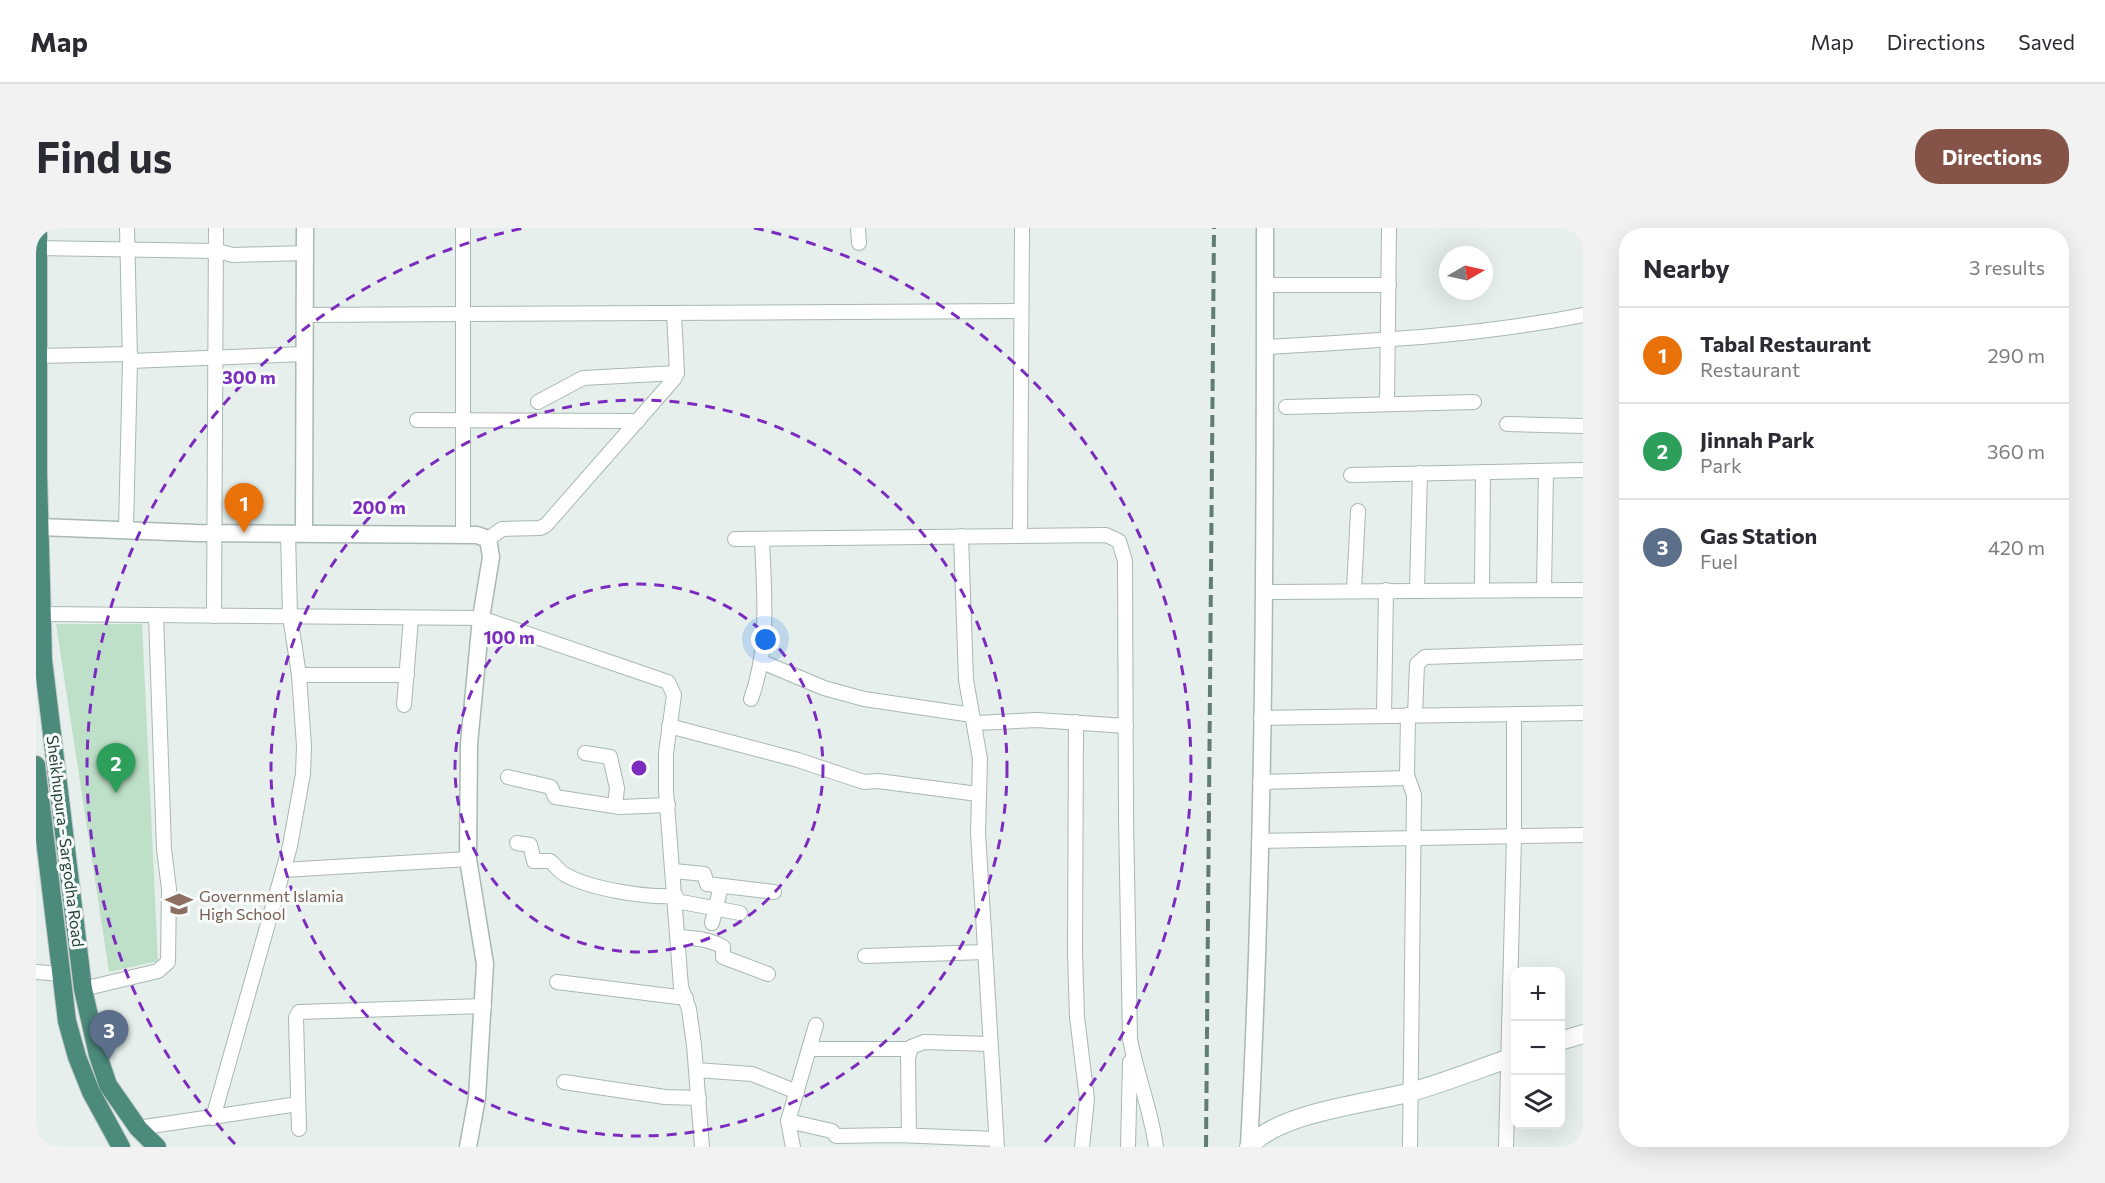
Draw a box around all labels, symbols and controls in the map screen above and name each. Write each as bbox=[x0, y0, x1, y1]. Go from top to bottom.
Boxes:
text: Map bbox=[30, 24, 88, 58]
text: Map bbox=[1811, 29, 1854, 54]
text: Directions bbox=[1887, 29, 1985, 54]
text: Saved bbox=[2018, 29, 2075, 54]
button: Directions bbox=[1915, 129, 2069, 184]
text: Find us bbox=[36, 130, 172, 182]
north arrow bbox=[1439, 246, 1493, 300]
text: Nearby bbox=[1643, 252, 1730, 283]
text: 3 results bbox=[1969, 255, 2045, 279]
text: Tabal Restaurant bbox=[1700, 330, 1871, 357]
text: 1 bbox=[1658, 343, 1667, 367]
text: 290 m bbox=[1987, 343, 2045, 367]
text: Restaurant bbox=[1700, 357, 1800, 381]
text: 300 m bbox=[222, 366, 276, 388]
text: Jinnah Park bbox=[1700, 426, 1815, 453]
text: 2 bbox=[1657, 439, 1668, 463]
text: 360 m bbox=[1987, 439, 2045, 463]
text: Park bbox=[1700, 453, 1742, 477]
pin: 1 bbox=[224, 484, 264, 533]
text: 200 m bbox=[352, 496, 406, 518]
text: Gas Station bbox=[1700, 522, 1817, 549]
text: 3 bbox=[1657, 535, 1668, 559]
text: 420 m bbox=[1988, 535, 2045, 559]
text: Fuel bbox=[1700, 549, 1738, 573]
your location bbox=[751, 625, 780, 654]
text: 100 m bbox=[483, 626, 535, 648]
street label: Sheikhupura - Sargodha Road bbox=[44, 734, 88, 948]
pin: 2 bbox=[96, 744, 136, 793]
centre of rings bbox=[629, 758, 649, 778]
place label: Government Islamia High School bbox=[199, 886, 344, 923]
school or university icon: Government Islamia High School bbox=[164, 889, 194, 919]
map controls bbox=[1511, 967, 1565, 1129]
button: + bbox=[1511, 967, 1565, 1021]
pin: 3 bbox=[90, 1010, 128, 1060]
button: − bbox=[1511, 1021, 1565, 1075]
button: layers bbox=[1511, 1075, 1565, 1129]

